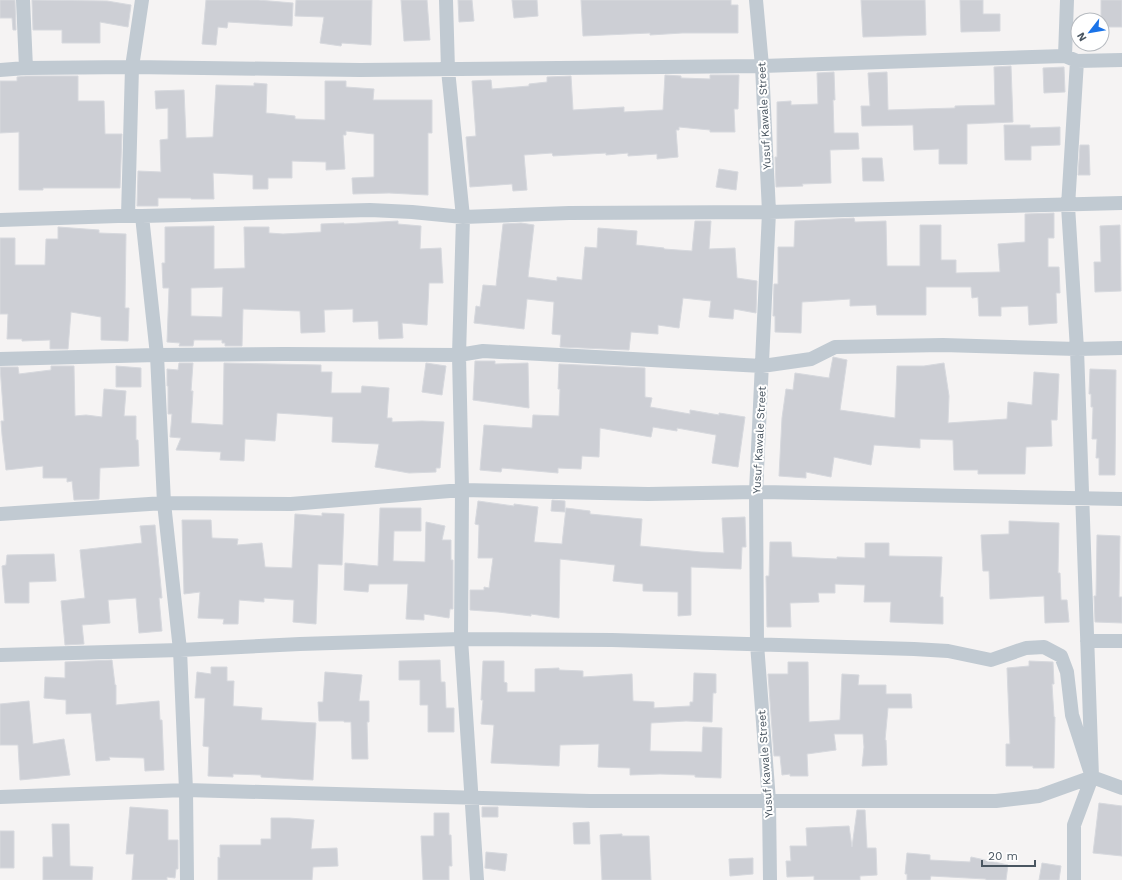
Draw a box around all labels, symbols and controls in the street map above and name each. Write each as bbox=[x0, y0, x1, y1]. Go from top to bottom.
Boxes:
north arrow bbox=[1070, 12, 1110, 52]
text: N bbox=[1074, 30, 1090, 44]
street label: Yusuf Kawale Street bbox=[755, 61, 774, 170]
street label: Yusuf Kawale Street bbox=[750, 385, 769, 494]
street label: Yusuf Kawale Street bbox=[755, 709, 776, 818]
scale bar bbox=[982, 842, 1035, 868]
text: 20 m bbox=[988, 849, 1018, 863]

